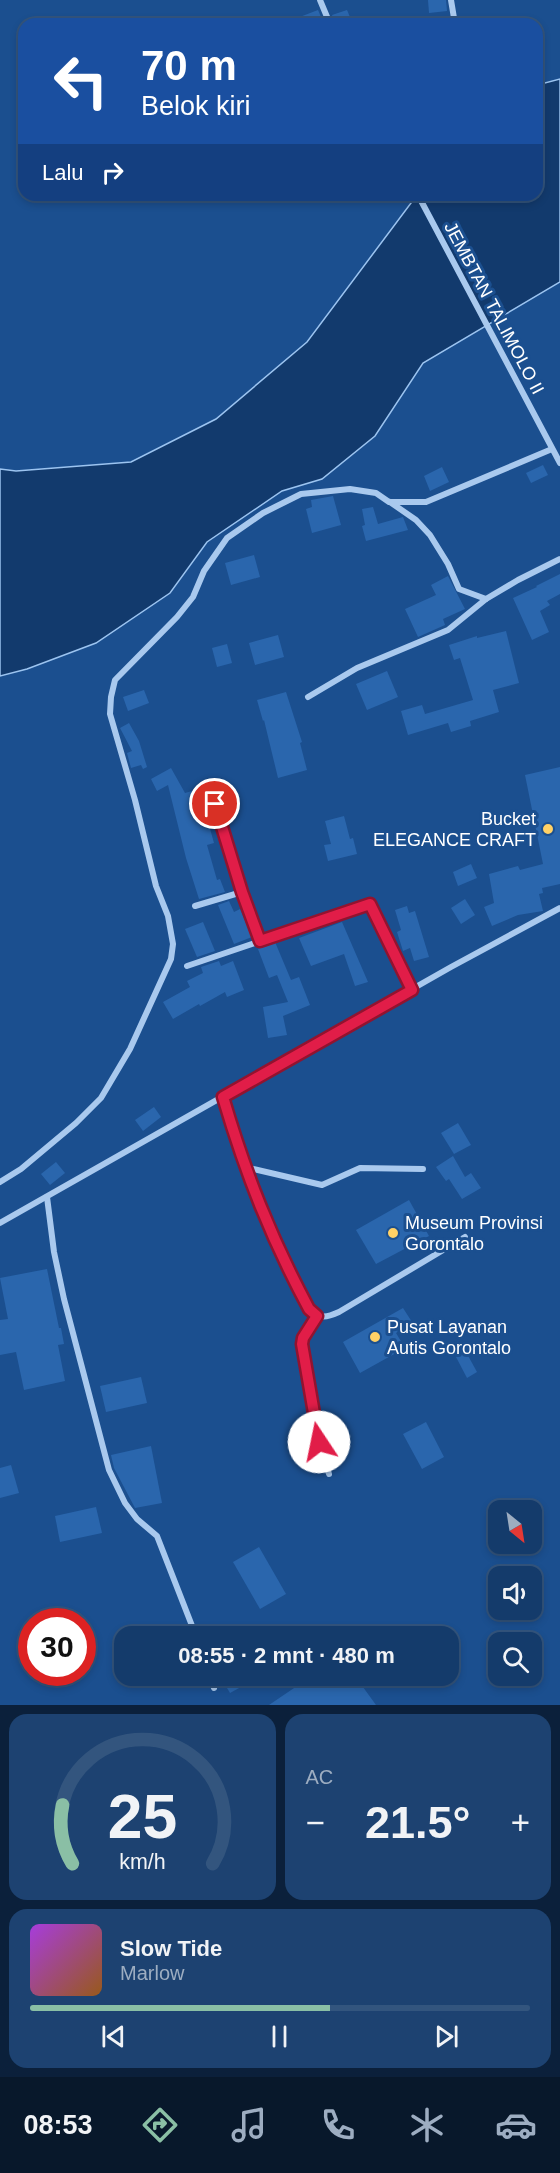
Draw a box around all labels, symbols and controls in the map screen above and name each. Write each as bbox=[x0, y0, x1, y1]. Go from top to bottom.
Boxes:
icon: left bbox=[42, 42, 120, 120]
text: 70 m bbox=[141, 42, 237, 89]
text: Belok kiri bbox=[141, 91, 251, 121]
icon: right bbox=[96, 156, 129, 189]
text: Lalu bbox=[42, 160, 84, 185]
street label: JEMBTAN TALIMOLO II bbox=[440, 219, 548, 397]
pin bbox=[189, 778, 240, 829]
icon: arrive bbox=[198, 787, 231, 820]
place label: Bucket ELEGANCE CRAFT bbox=[373, 809, 536, 850]
marker: Bucket ELEGANCE CRAFT bbox=[541, 822, 555, 836]
place label: Museum Provinsi Gorontalo bbox=[405, 1213, 543, 1254]
marker: Museum Provinsi Gorontalo bbox=[386, 1226, 400, 1240]
place label: Pusat Layanan Autis Gorontalo bbox=[387, 1317, 511, 1358]
marker: Pusat Layanan Autis Gorontalo bbox=[368, 1330, 382, 1344]
position arrow bbox=[287, 1410, 351, 1474]
north arrow bbox=[488, 1500, 542, 1554]
map controls bbox=[488, 1500, 542, 1686]
button: sound bbox=[488, 1566, 542, 1620]
speed limit sign: 30 bbox=[18, 1608, 96, 1686]
button: search bbox=[488, 1632, 542, 1686]
text: 08:55 · 2 mnt · 480 m bbox=[178, 1643, 395, 1668]
text: AC bbox=[306, 1766, 333, 1788]
text: 25 bbox=[108, 1782, 177, 1851]
text: 21.5° bbox=[365, 1797, 471, 1848]
text: − bbox=[306, 1804, 325, 1841]
text: + bbox=[511, 1804, 530, 1841]
text: km/h bbox=[119, 1850, 165, 1874]
text: Slow Tide bbox=[120, 1936, 222, 1961]
text: Marlow bbox=[120, 1962, 184, 1984]
icon: previous bbox=[97, 2020, 130, 2053]
icon: pause bbox=[263, 2020, 296, 2053]
icon: next bbox=[430, 2020, 463, 2053]
icon: directions bbox=[139, 2104, 181, 2146]
icon: music bbox=[228, 2104, 270, 2146]
icon: phone bbox=[317, 2104, 359, 2146]
icon: climate bbox=[406, 2104, 448, 2146]
icon: car bbox=[495, 2104, 537, 2146]
text: 08:53 bbox=[23, 2110, 92, 2140]

